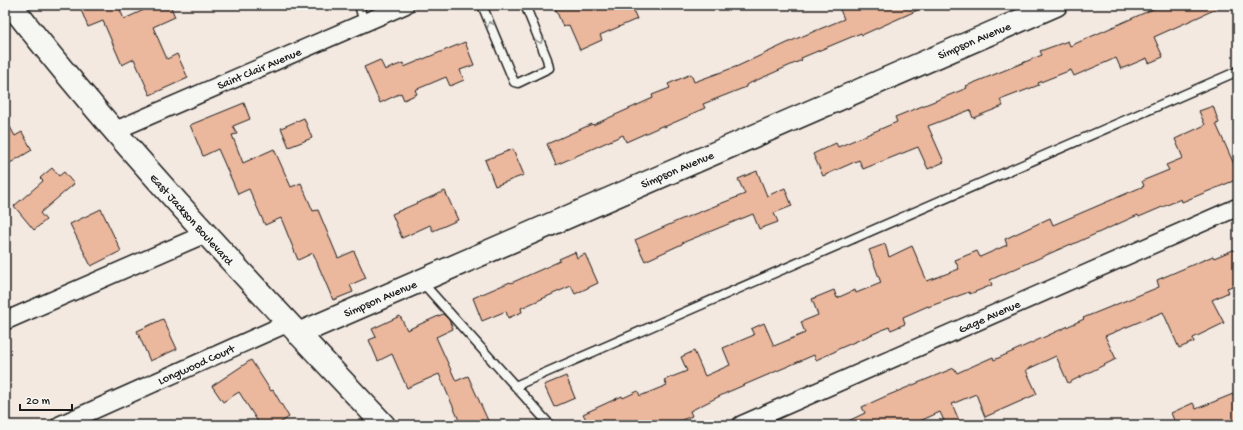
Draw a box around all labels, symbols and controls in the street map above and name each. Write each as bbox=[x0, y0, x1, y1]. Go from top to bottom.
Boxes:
one-way arrow bbox=[487, 20, 495, 28]
street label: Simpson Avenue bbox=[936, 20, 1014, 63]
one-way arrow bbox=[535, 38, 543, 45]
street label: Saint Clair Avenue bbox=[216, 46, 305, 94]
street label: Simpson Avenue bbox=[639, 149, 717, 192]
street label: East Jackson Boulevard bbox=[146, 172, 236, 270]
street label: Simpson Avenue bbox=[342, 278, 420, 321]
street label: Gage Avenue bbox=[957, 298, 1024, 338]
street label: Longwood Court bbox=[156, 342, 238, 389]
scale bar bbox=[20, 386, 72, 412]
text: 20 m bbox=[26, 395, 51, 409]

